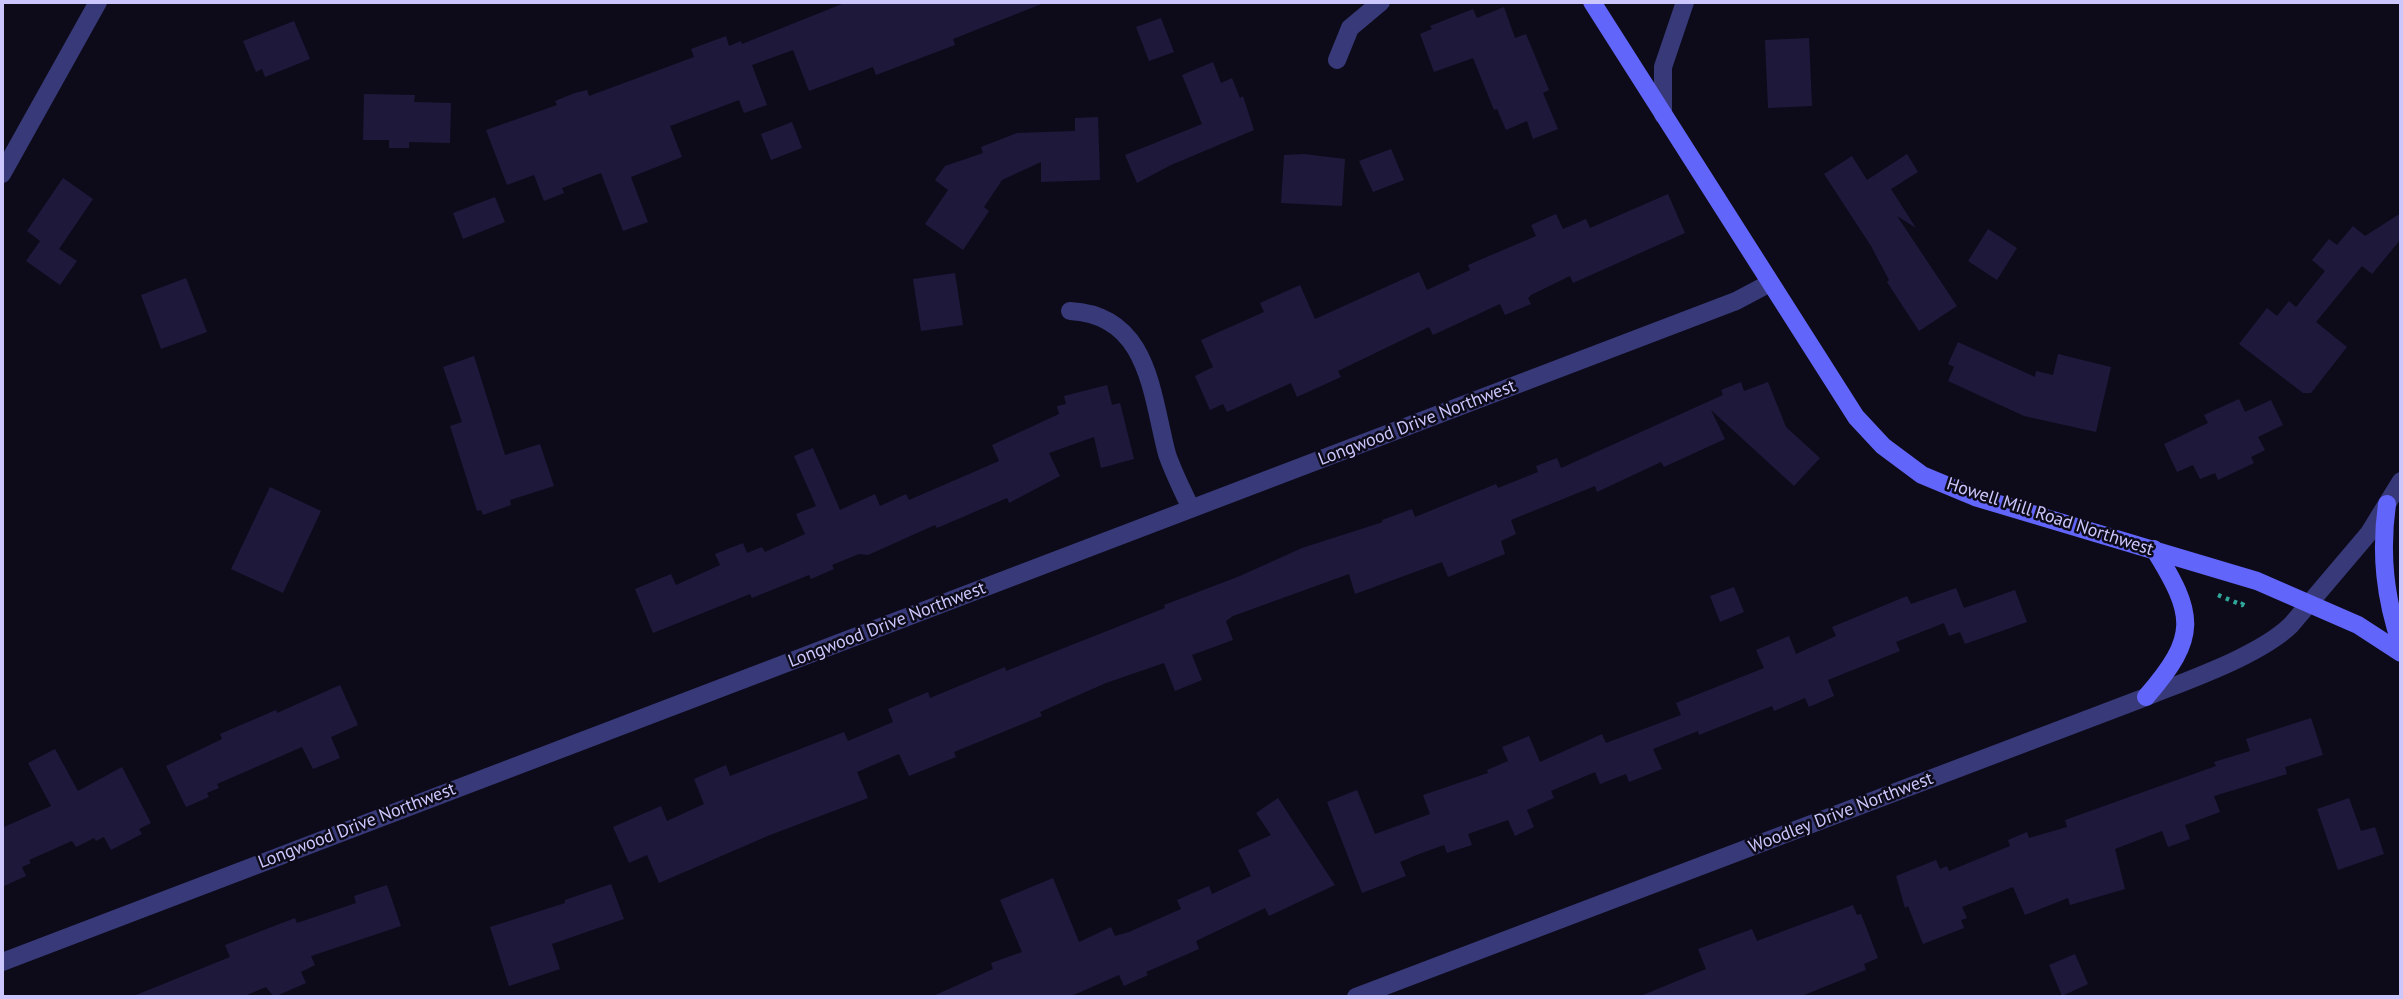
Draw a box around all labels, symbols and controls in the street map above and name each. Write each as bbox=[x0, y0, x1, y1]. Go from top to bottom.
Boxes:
street label: Longwood Drive Northwest bbox=[1315, 375, 1519, 471]
street label: Howell Mill Road Northwest bbox=[1944, 473, 2156, 561]
street label: Longwood Drive Northwest bbox=[785, 577, 989, 673]
street label: Woodley Drive Northwest bbox=[1746, 768, 1936, 858]
street label: Longwood Drive Northwest bbox=[255, 778, 459, 874]

